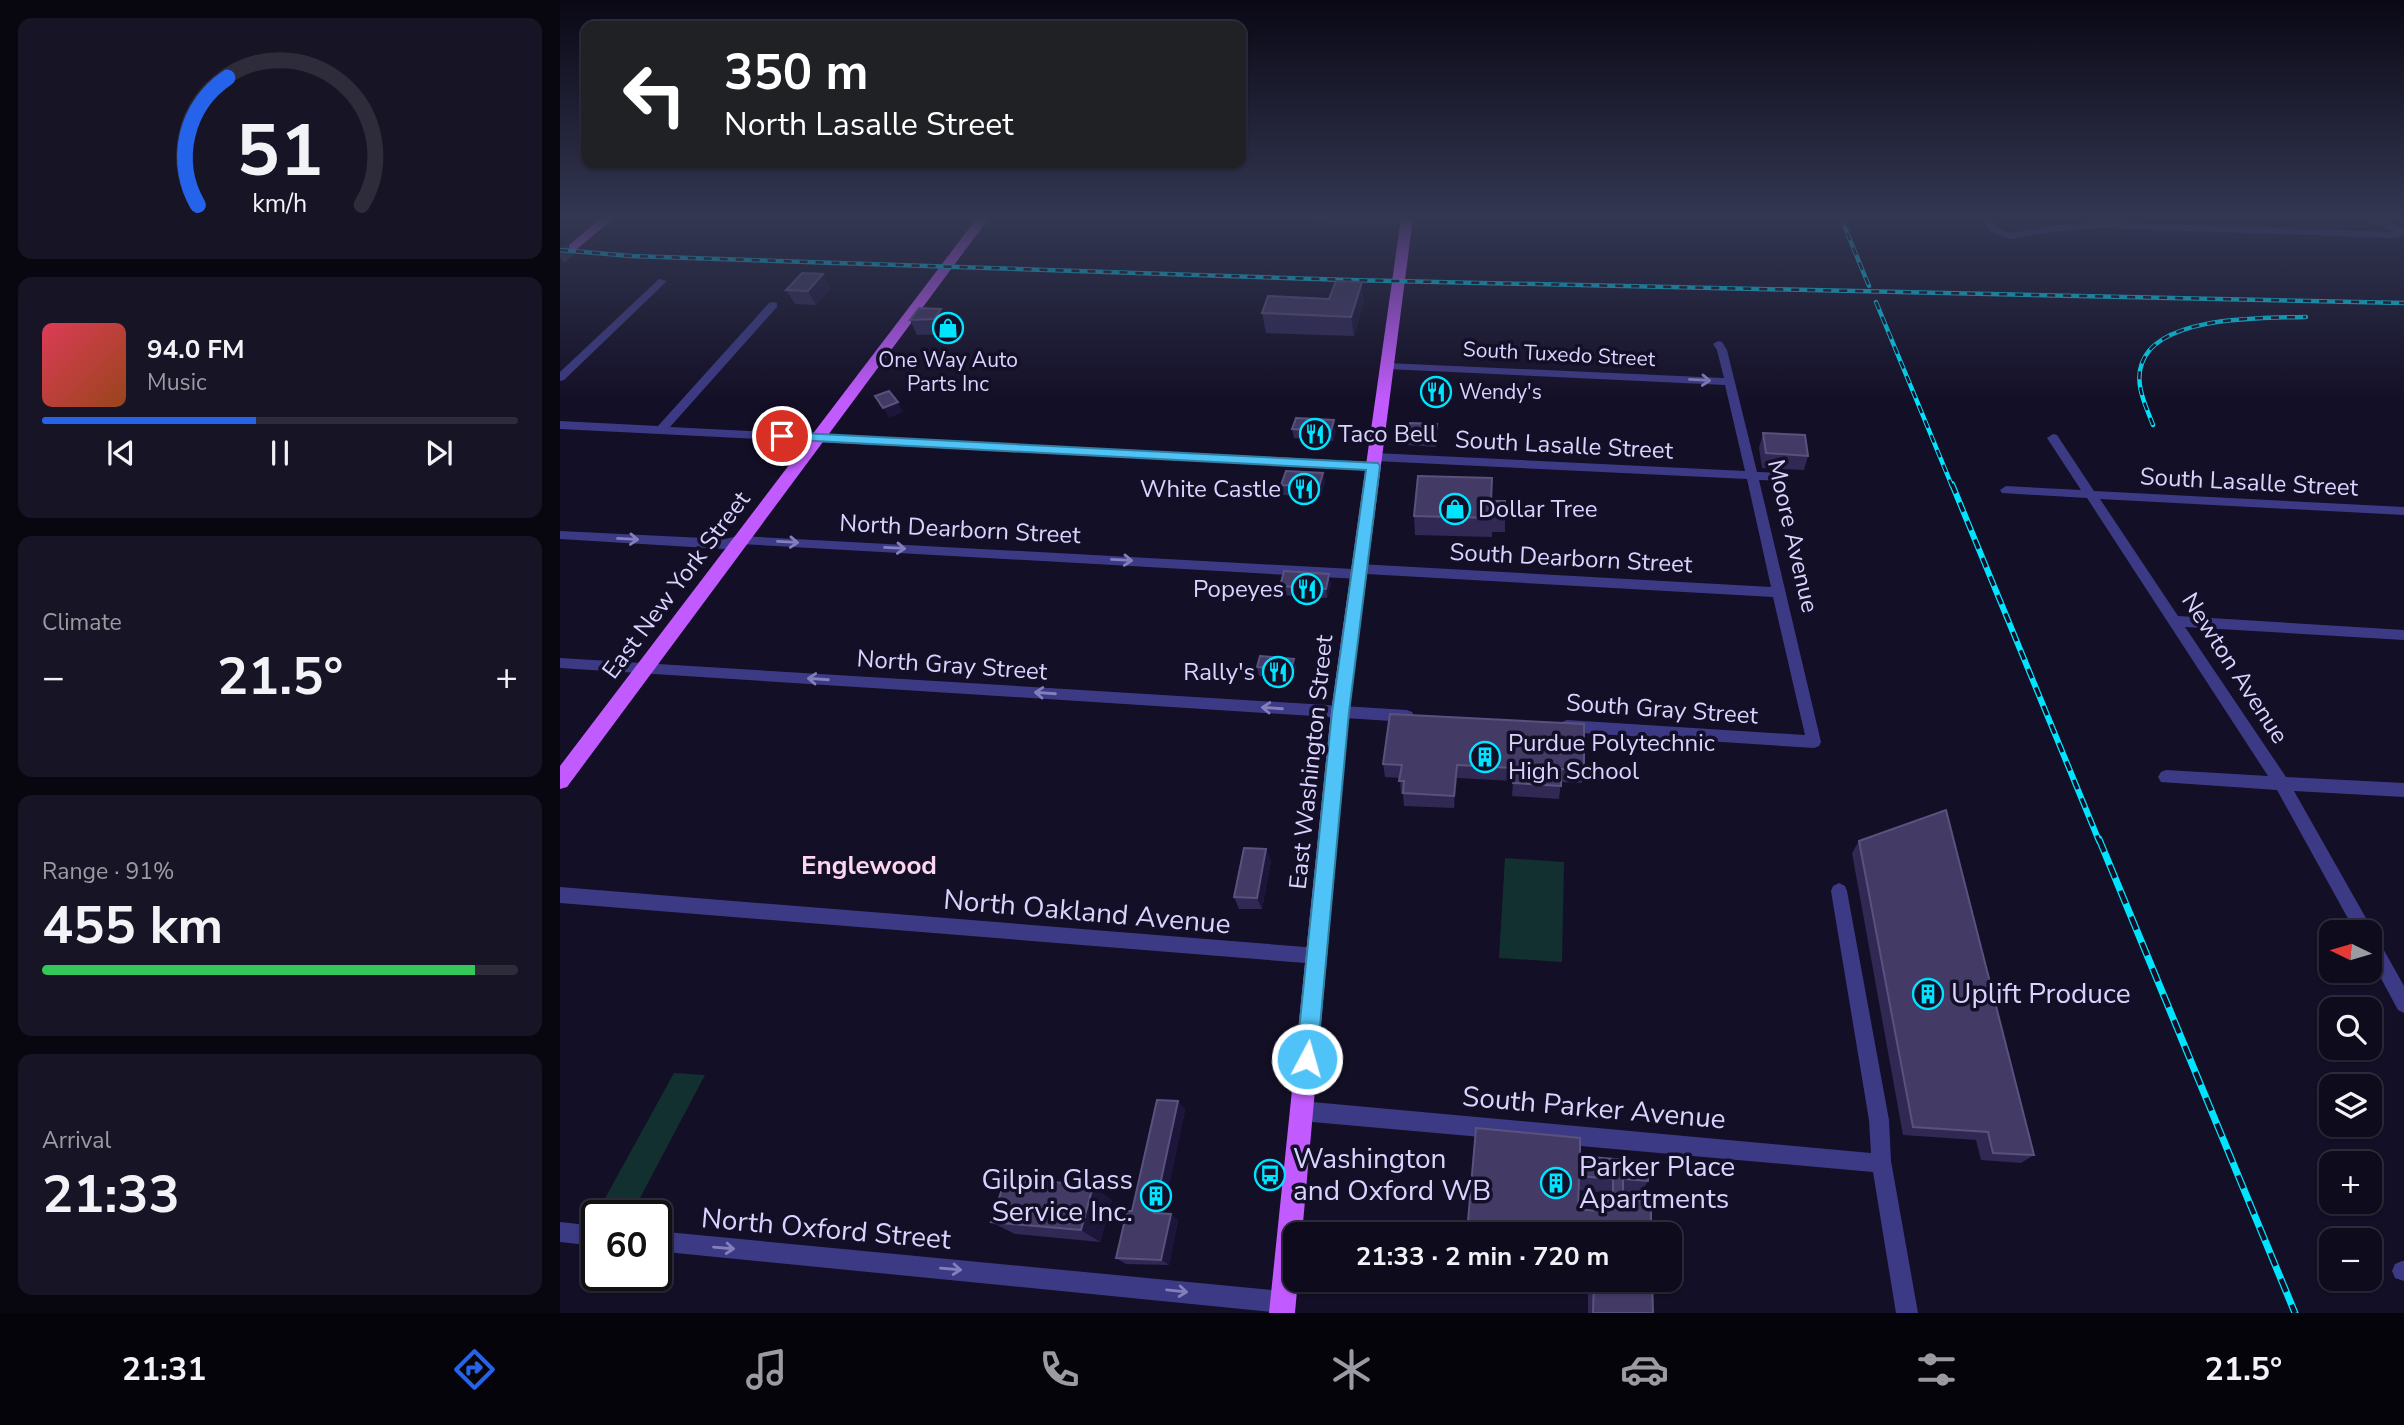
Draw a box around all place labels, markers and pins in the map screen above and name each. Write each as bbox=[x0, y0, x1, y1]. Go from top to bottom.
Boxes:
shop icon: One Way Auto Parts Inc bbox=[931, 311, 965, 345]
place label: One Way Auto Parts Inc bbox=[878, 346, 1018, 398]
restaurant icon: Wendy's bbox=[1419, 375, 1453, 409]
place label: Wendy's bbox=[1459, 378, 1542, 406]
pin bbox=[752, 406, 812, 466]
restaurant icon: Taco Bell bbox=[1298, 417, 1332, 451]
place label: Taco Bell bbox=[1338, 418, 1437, 450]
restaurant icon: White Castle bbox=[1287, 472, 1321, 506]
place label: White Castle bbox=[1140, 473, 1281, 505]
shop icon: Dollar Tree bbox=[1438, 492, 1472, 526]
place label: Dollar Tree bbox=[1478, 493, 1597, 525]
restaurant icon: Popeyes bbox=[1290, 572, 1324, 606]
place label: Popeyes bbox=[1193, 573, 1284, 605]
restaurant icon: Rally's bbox=[1261, 655, 1295, 689]
place label: Rally's bbox=[1183, 656, 1255, 688]
place label: Purdue Polytechnic High School bbox=[1508, 727, 1715, 787]
building icon: Purdue Polytechnic High School bbox=[1468, 740, 1502, 774]
place label: Uplift Produce bbox=[1951, 975, 2131, 1013]
building icon: Uplift Produce bbox=[1911, 977, 1945, 1011]
place label: Washington and Oxford WB bbox=[1293, 1140, 1491, 1210]
place label: Parker Place Apartments bbox=[1579, 1148, 1735, 1218]
bus stop icon: Washington and Oxford WB bbox=[1253, 1158, 1287, 1192]
place label: Gilpin Glass Service Inc. bbox=[982, 1161, 1133, 1231]
building icon: Parker Place Apartments bbox=[1539, 1166, 1573, 1200]
building icon: Gilpin Glass Service Inc. bbox=[1139, 1179, 1173, 1213]

